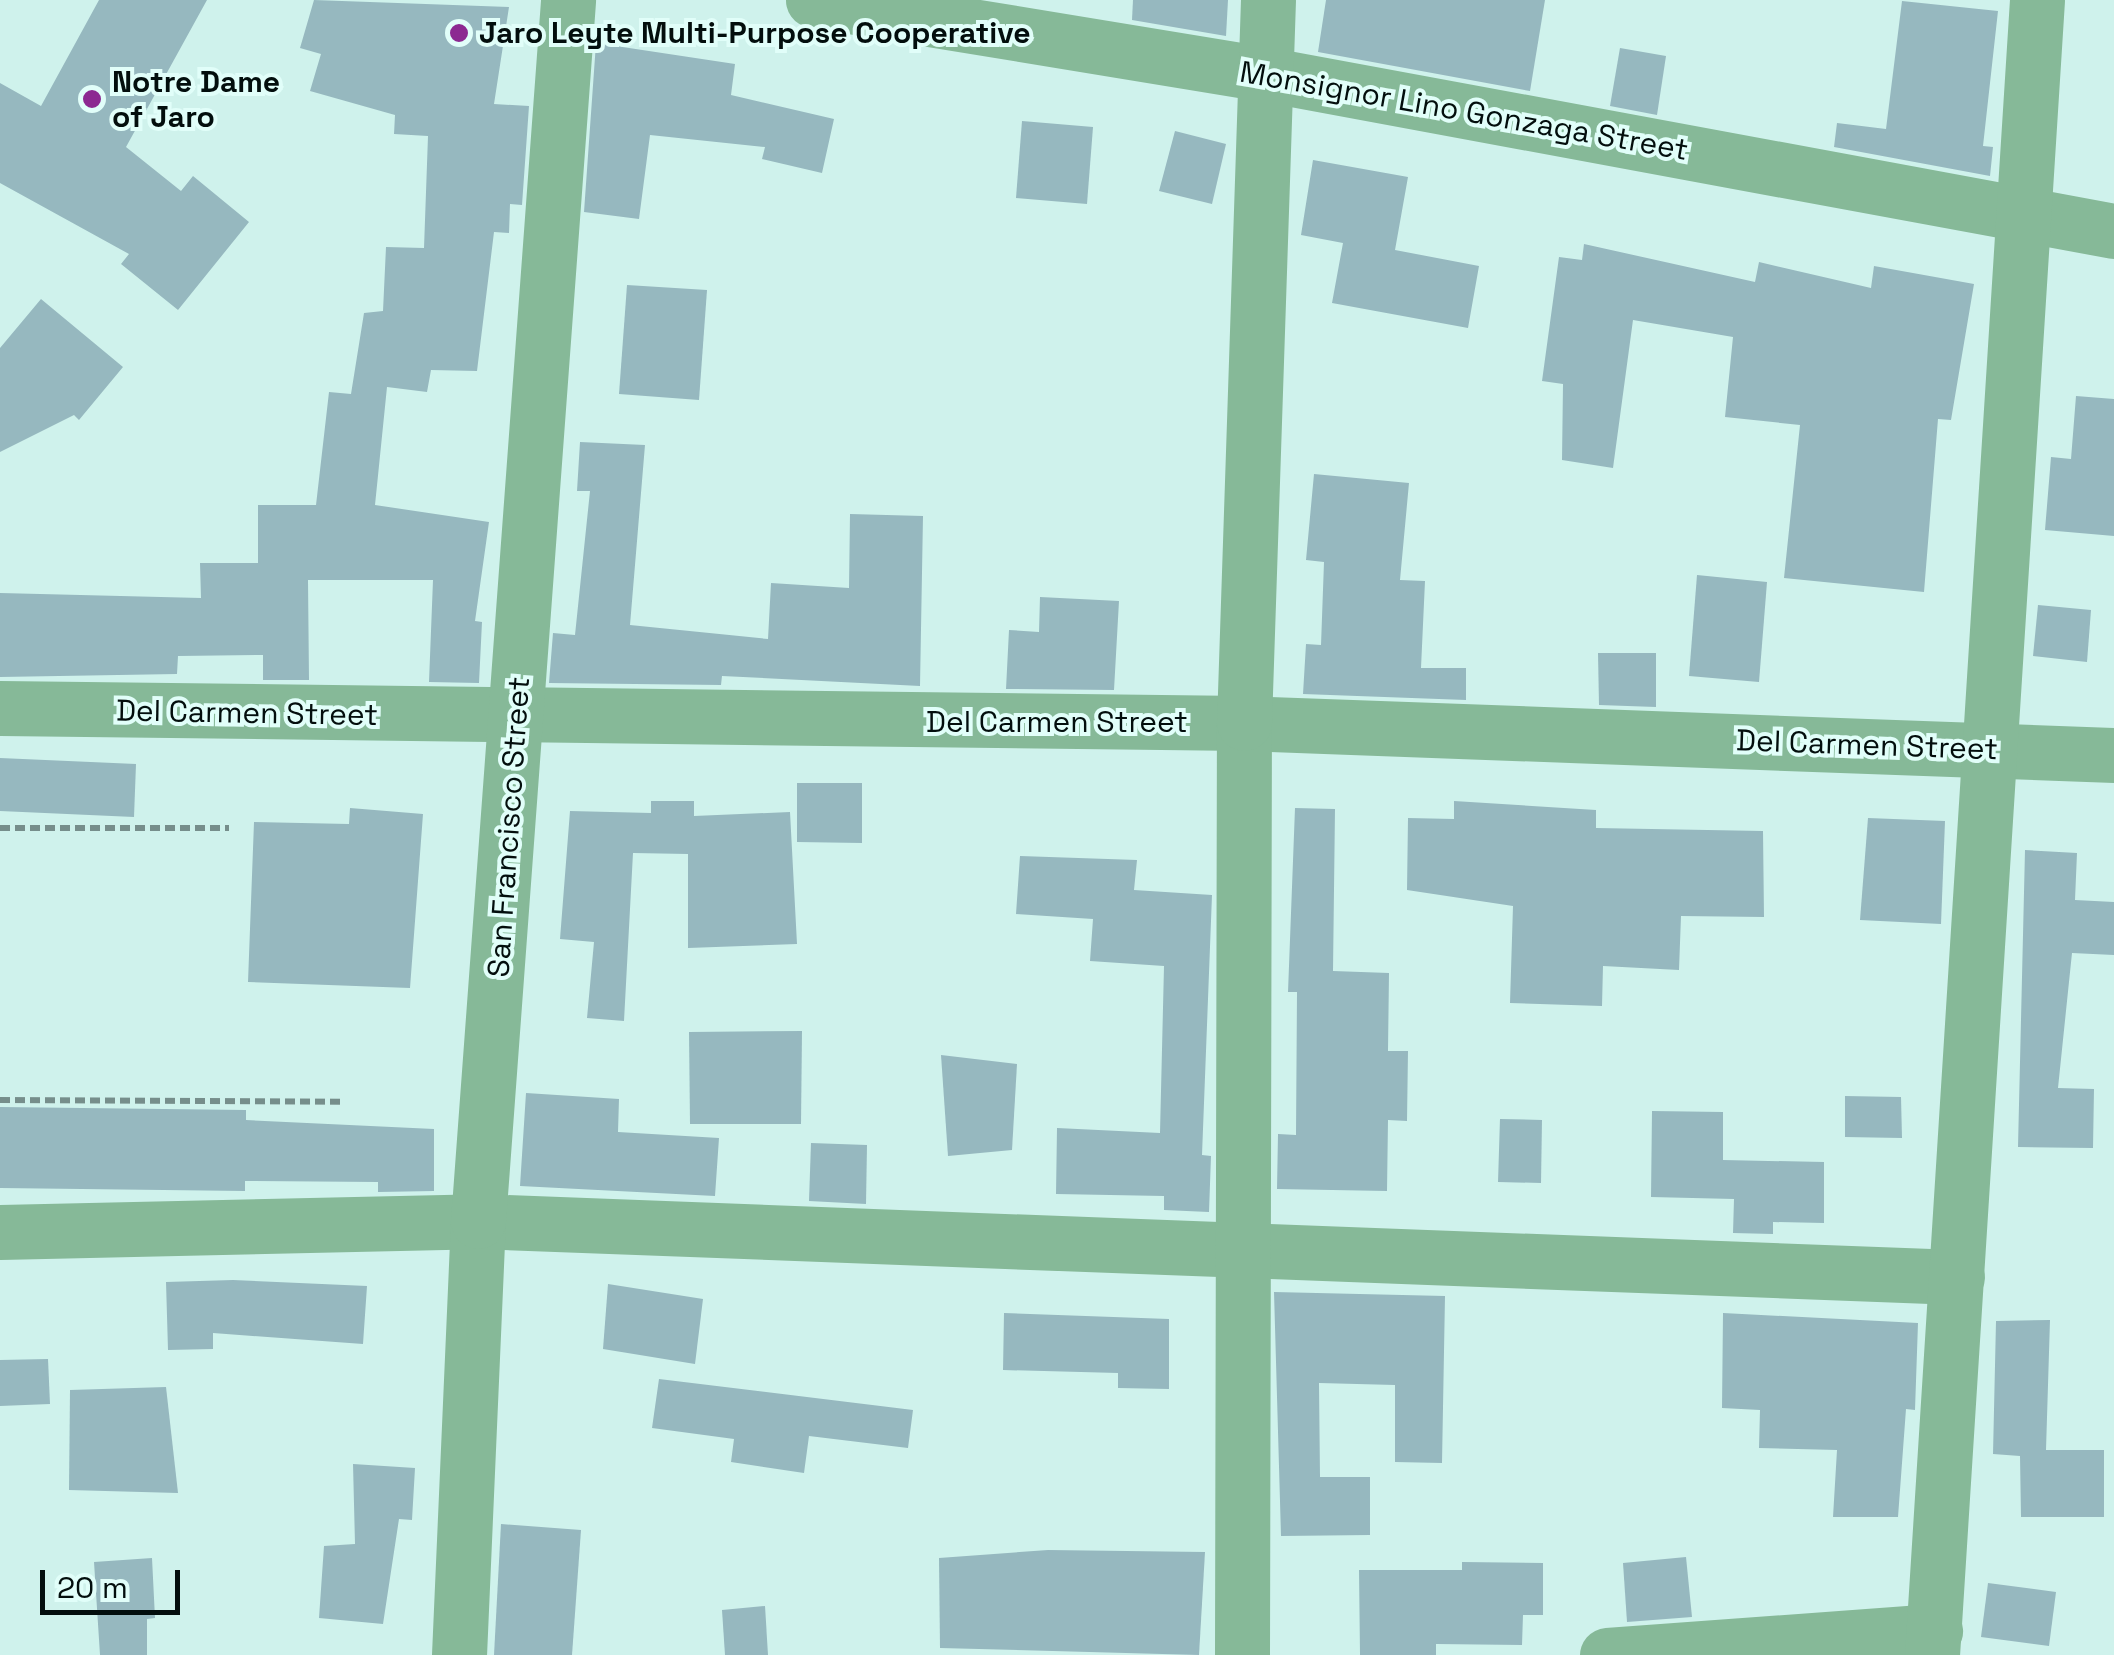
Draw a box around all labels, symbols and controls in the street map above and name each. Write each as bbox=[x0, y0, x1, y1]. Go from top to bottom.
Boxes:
place label: Jaro Leyte Multi-Purpose Cooperative bbox=[479, 15, 1030, 51]
marker: Jaro Leyte Multi-Purpose Cooperative bbox=[448, 22, 470, 44]
street label: Monsignor Lino Gonzaga Street bbox=[1237, 54, 1691, 168]
place label: Notre Dame of Jaro bbox=[112, 64, 280, 134]
marker: Notre Dame of Jaro bbox=[81, 88, 103, 110]
street label: San Francisco Street bbox=[481, 675, 537, 979]
street label: Del Carmen Street bbox=[116, 693, 378, 733]
street label: Del Carmen Street bbox=[926, 704, 1188, 740]
street label: Del Carmen Street bbox=[1736, 722, 1998, 768]
scale bar bbox=[45, 1550, 185, 1612]
text: 20 m bbox=[57, 1568, 128, 1607]

